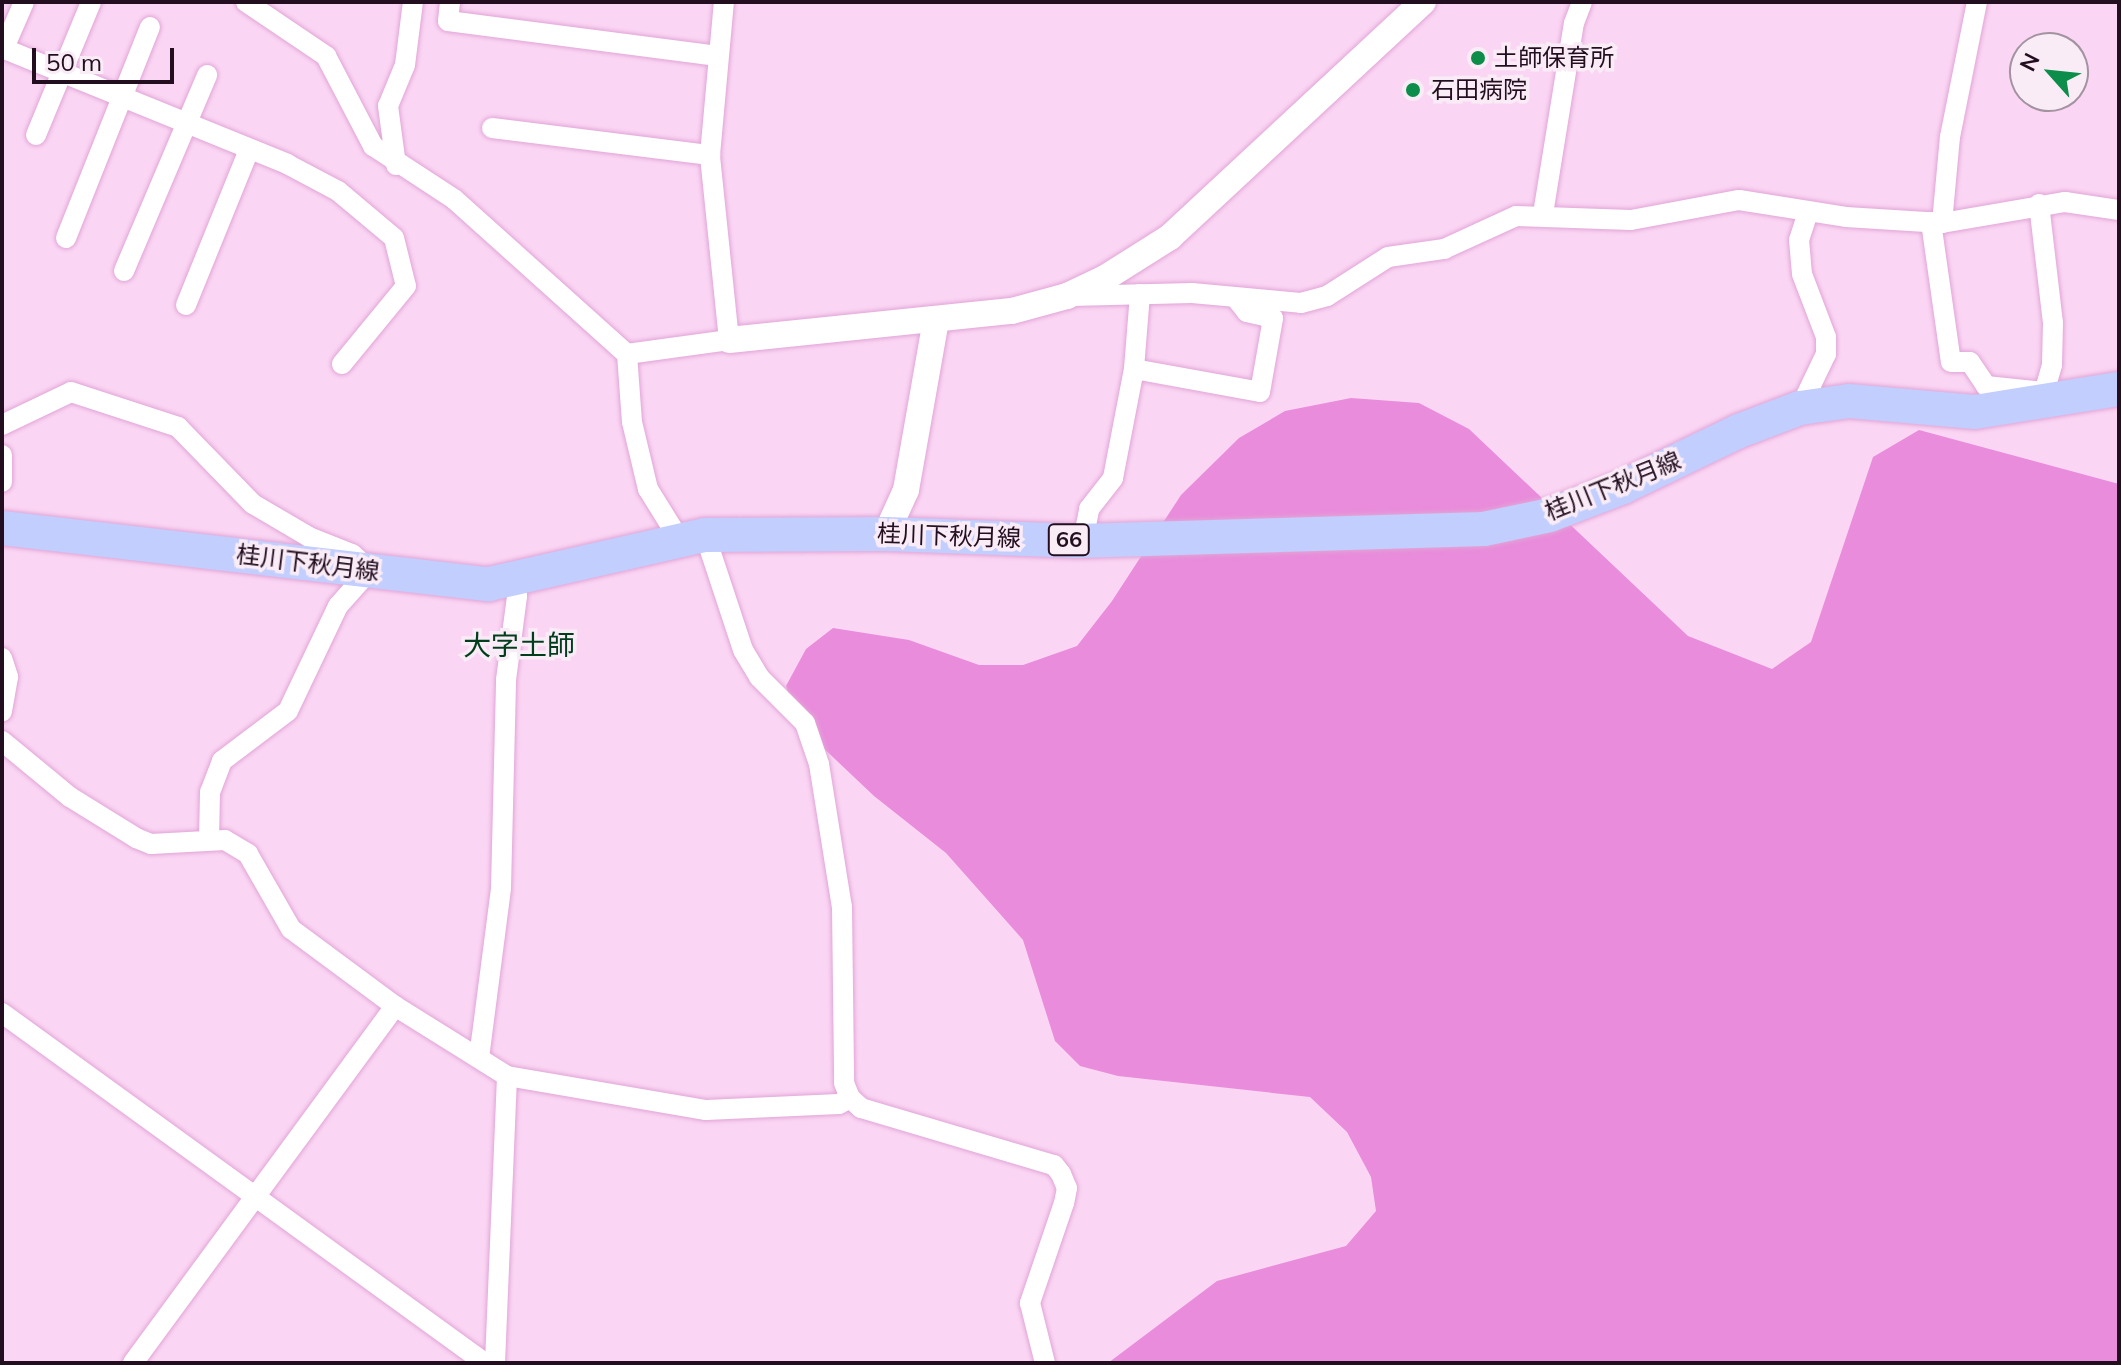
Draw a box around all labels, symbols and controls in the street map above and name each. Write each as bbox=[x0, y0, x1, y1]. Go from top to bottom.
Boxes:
scale bar bbox=[36, 32, 178, 82]
north arrow bbox=[2009, 32, 2089, 112]
place label: 土師保育所 bbox=[1494, 44, 1614, 72]
text: 50 m bbox=[46, 47, 102, 77]
text: N bbox=[2013, 48, 2046, 76]
marker: 土師保育所 bbox=[1469, 49, 1487, 67]
place label: 石田病院 bbox=[1431, 76, 1527, 104]
marker: 石田病院 bbox=[1402, 79, 1424, 101]
street label: 桂川下秋月線 bbox=[1541, 446, 1685, 526]
street label: 桂川下秋月線 bbox=[877, 519, 1021, 553]
road number: 66 bbox=[1047, 522, 1091, 558]
street label: 桂川下秋月線 bbox=[235, 540, 381, 586]
district label: 大字土師 bbox=[463, 628, 575, 662]

